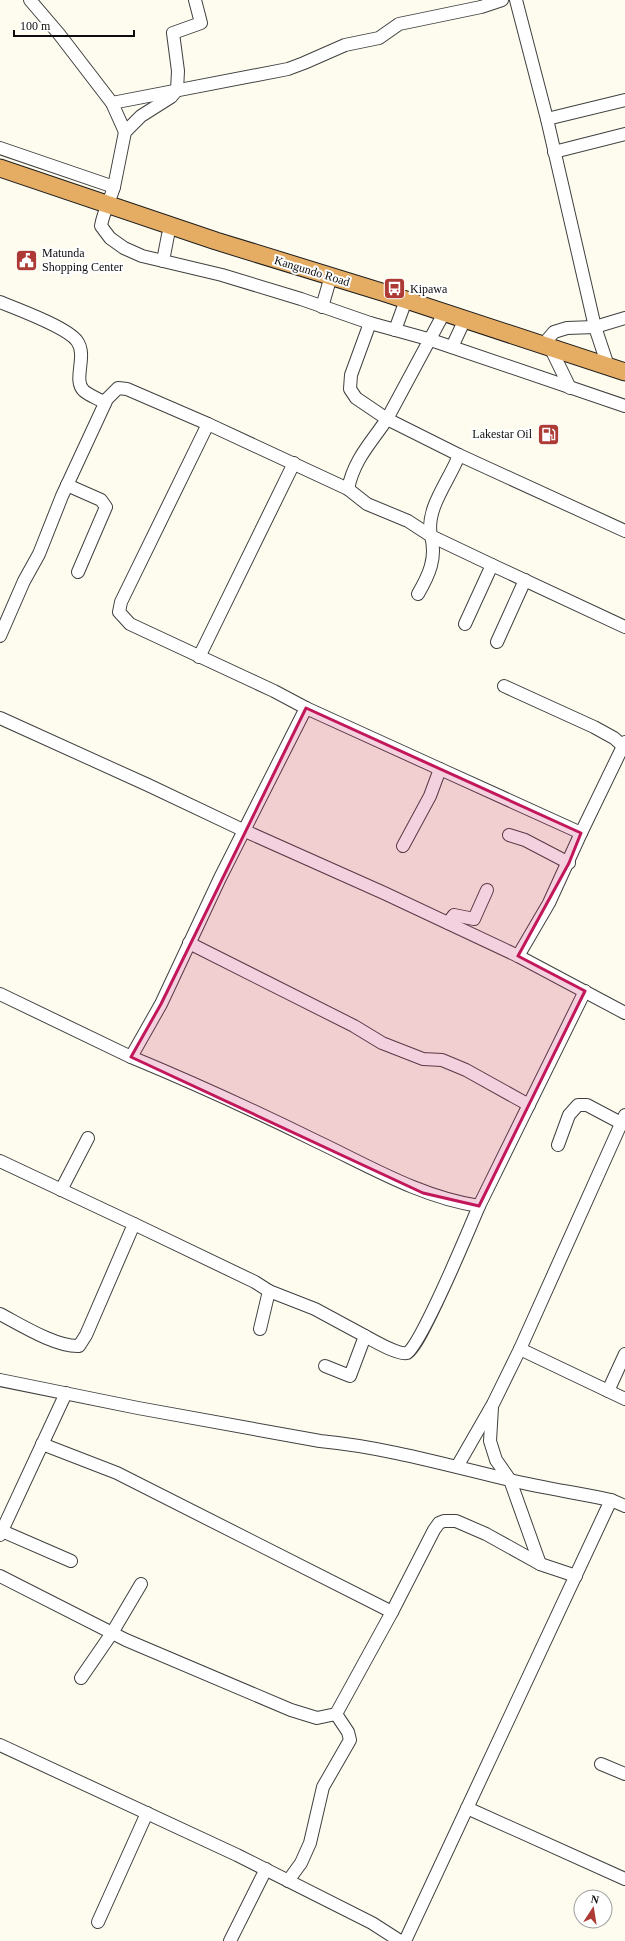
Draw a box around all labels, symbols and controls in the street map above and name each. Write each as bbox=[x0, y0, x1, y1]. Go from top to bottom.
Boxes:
scale bar bbox=[14, 12, 134, 38]
text: 100 m bbox=[20, 19, 51, 33]
place label: Matunda Shopping Center bbox=[42, 246, 123, 274]
public building icon: Matunda Shopping Center bbox=[14, 247, 40, 273]
street label: Kangundo Road bbox=[273, 253, 351, 289]
bus stop icon: Kipawa bbox=[382, 276, 408, 302]
place label: Kipawa bbox=[410, 282, 448, 296]
fuel station icon: Lakestar Oil bbox=[535, 421, 561, 447]
place label: Lakestar Oil bbox=[472, 427, 533, 441]
north arrow bbox=[573, 1889, 613, 1929]
text: N bbox=[590, 1893, 600, 1906]

